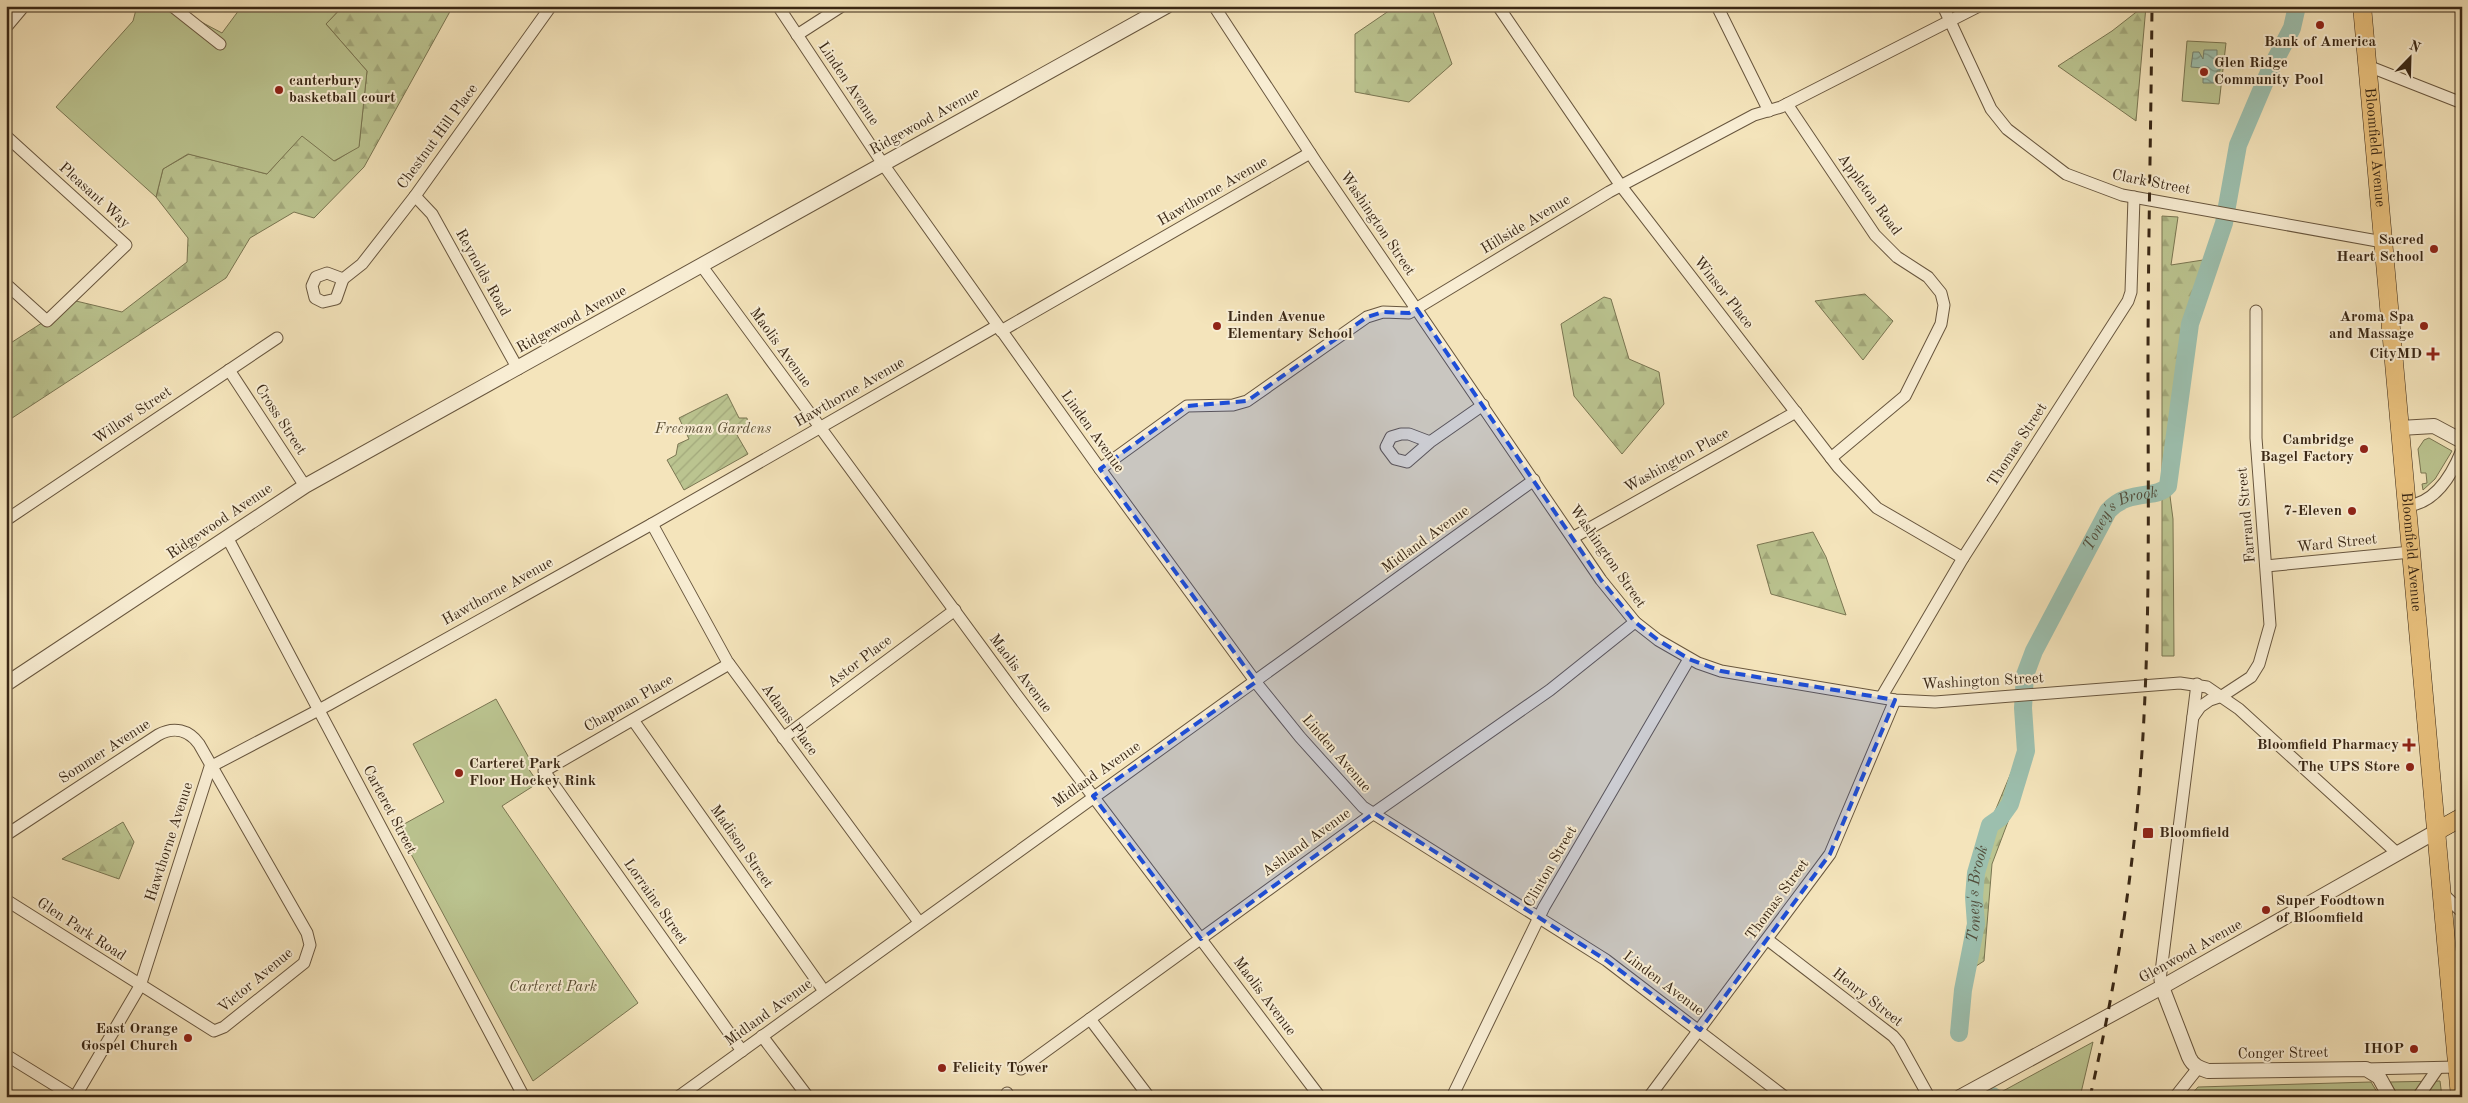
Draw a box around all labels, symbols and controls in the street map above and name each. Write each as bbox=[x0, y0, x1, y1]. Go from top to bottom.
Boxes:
marker: Bank of America bbox=[2314, 19, 2326, 31]
north arrow bbox=[2386, 32, 2436, 82]
place label: Bank of America bbox=[2264, 35, 2376, 50]
text: N bbox=[2407, 38, 2423, 56]
street label: Linden Avenue bbox=[815, 40, 881, 128]
place label: Glen Ridge Community Pool bbox=[2214, 56, 2324, 88]
marker: Glen Ridge Community Pool bbox=[2198, 66, 2210, 78]
place label: canterbury basketball court bbox=[289, 74, 396, 106]
street label: Chestnut Hill Place bbox=[395, 82, 481, 192]
marker: canterbury basketball court bbox=[273, 84, 285, 96]
street label: Ridgewood Avenue bbox=[868, 86, 983, 158]
street label: Bloomfield Avenue bbox=[2362, 87, 2388, 208]
street label: Appleton Road bbox=[1835, 152, 1903, 239]
street label: Hawthorne Avenue bbox=[1155, 154, 1271, 230]
street label: Pleasant Way bbox=[56, 160, 132, 232]
street label: Clark Street bbox=[2111, 168, 2191, 198]
street label: Washington Street bbox=[1337, 169, 1417, 279]
street label: Hillside Avenue bbox=[1479, 192, 1573, 257]
street label: Reynolds Road bbox=[452, 227, 512, 319]
place label: Sacred Heart School bbox=[2336, 233, 2424, 265]
marker: Sacred Heart School bbox=[2428, 243, 2440, 255]
street label: Winsor Place bbox=[1690, 254, 1756, 332]
street label: Ridgewood Avenue bbox=[515, 284, 630, 356]
street label: Maolis Avenue bbox=[746, 306, 814, 390]
place label: Linden Avenue Elementary School bbox=[1227, 310, 1353, 342]
place label: Aroma Spa and Massage bbox=[2329, 310, 2414, 342]
marker: Linden Avenue Elementary School bbox=[1211, 320, 1223, 332]
marker: Aroma Spa and Massage bbox=[2418, 320, 2430, 332]
place label: CityMD bbox=[2369, 347, 2422, 362]
marker: CityMD bbox=[2426, 347, 2440, 361]
street label: Hawthorne Avenue bbox=[792, 355, 908, 431]
street label: Cross Street bbox=[252, 382, 308, 458]
street label: Willow Street bbox=[91, 385, 175, 447]
street label: Linden Avenue bbox=[1057, 388, 1127, 476]
street label: Thomas Street bbox=[1986, 401, 2050, 489]
park label: Freeman Gardens bbox=[654, 422, 771, 437]
street label: Washington Place bbox=[1622, 426, 1732, 496]
place label: Cambridge Bagel Factory bbox=[2260, 433, 2354, 465]
marker: Cambridge Bagel Factory bbox=[2358, 443, 2370, 455]
street label: Farrand Street bbox=[2235, 466, 2259, 564]
street label: Ridgewood Avenue bbox=[165, 481, 275, 563]
water label: Toney's Brook bbox=[2081, 485, 2160, 553]
street label: Bloomfield Avenue bbox=[2398, 491, 2424, 612]
street label: Midland Avenue bbox=[1380, 503, 1472, 577]
street label: Washington Street bbox=[1566, 503, 1648, 611]
place label: 7-Eleven bbox=[2283, 504, 2342, 519]
marker: 7-Eleven bbox=[2346, 505, 2358, 517]
street label: Ward Street bbox=[2296, 532, 2378, 556]
street label: Hawthorne Avenue bbox=[440, 555, 556, 629]
street label: Maolis Avenue bbox=[986, 632, 1054, 716]
street label: Astor Place bbox=[825, 633, 895, 691]
street label: Washington Street bbox=[1922, 671, 2044, 693]
street label: Chapman Place bbox=[582, 672, 676, 736]
street label: Adams Place bbox=[758, 681, 820, 759]
street label: Linden Avenue bbox=[1299, 713, 1374, 796]
street label: Sommer Avenue bbox=[57, 717, 153, 787]
place label: Bloomfield Pharmacy bbox=[2257, 738, 2399, 753]
street label: Midland Avenue bbox=[1050, 739, 1144, 811]
marker: Bloomfield Pharmacy bbox=[2403, 739, 2415, 751]
place label: Carteret Park Floor Hockey Rink bbox=[469, 757, 597, 789]
place label: The UPS Store bbox=[2298, 760, 2400, 775]
marker: The UPS Store bbox=[2404, 761, 2416, 773]
street label: Carteret Street bbox=[359, 763, 419, 857]
marker: Carteret Park Floor Hockey Rink bbox=[453, 767, 465, 779]
street label: Hawthorne Avenue bbox=[144, 780, 196, 903]
street label: Madison Street bbox=[707, 803, 775, 891]
street label: Ashland Avenue bbox=[1260, 806, 1354, 880]
street label: Clinton Street bbox=[1522, 824, 1580, 910]
marker: Bloomfield bbox=[2141, 826, 2155, 840]
place label: Bloomfield bbox=[2159, 826, 2230, 841]
water label: Toney's Brook bbox=[1965, 843, 1992, 944]
street label: Lorraine Street bbox=[620, 857, 690, 947]
street label: Thomas Street bbox=[1744, 857, 1812, 943]
place label: Super Foodtown of Bloomfield bbox=[2276, 894, 2385, 926]
street label: Glen Park Road bbox=[34, 896, 128, 964]
marker: Super Foodtown of Bloomfield bbox=[2260, 904, 2272, 916]
street label: Glenwood Avenue bbox=[2137, 917, 2245, 987]
street label: Victor Avenue bbox=[216, 946, 296, 1016]
street label: Linden Avenue bbox=[1620, 949, 1706, 1019]
street label: Maolis Avenue bbox=[1230, 955, 1298, 1039]
street label: Henry Street bbox=[1829, 966, 1905, 1030]
street label: Midland Avenue bbox=[723, 976, 815, 1050]
park label: Carteret Park bbox=[509, 980, 597, 995]
place label: East Orange Gospel Church bbox=[81, 1022, 178, 1054]
marker: East Orange Gospel Church bbox=[182, 1032, 194, 1044]
place label: IHOP bbox=[2364, 1042, 2404, 1057]
marker: IHOP bbox=[2408, 1043, 2420, 1055]
street label: Conger Street bbox=[2238, 1046, 2328, 1062]
place label: Felicity Tower bbox=[952, 1061, 1048, 1076]
marker: Felicity Tower bbox=[936, 1062, 948, 1074]

